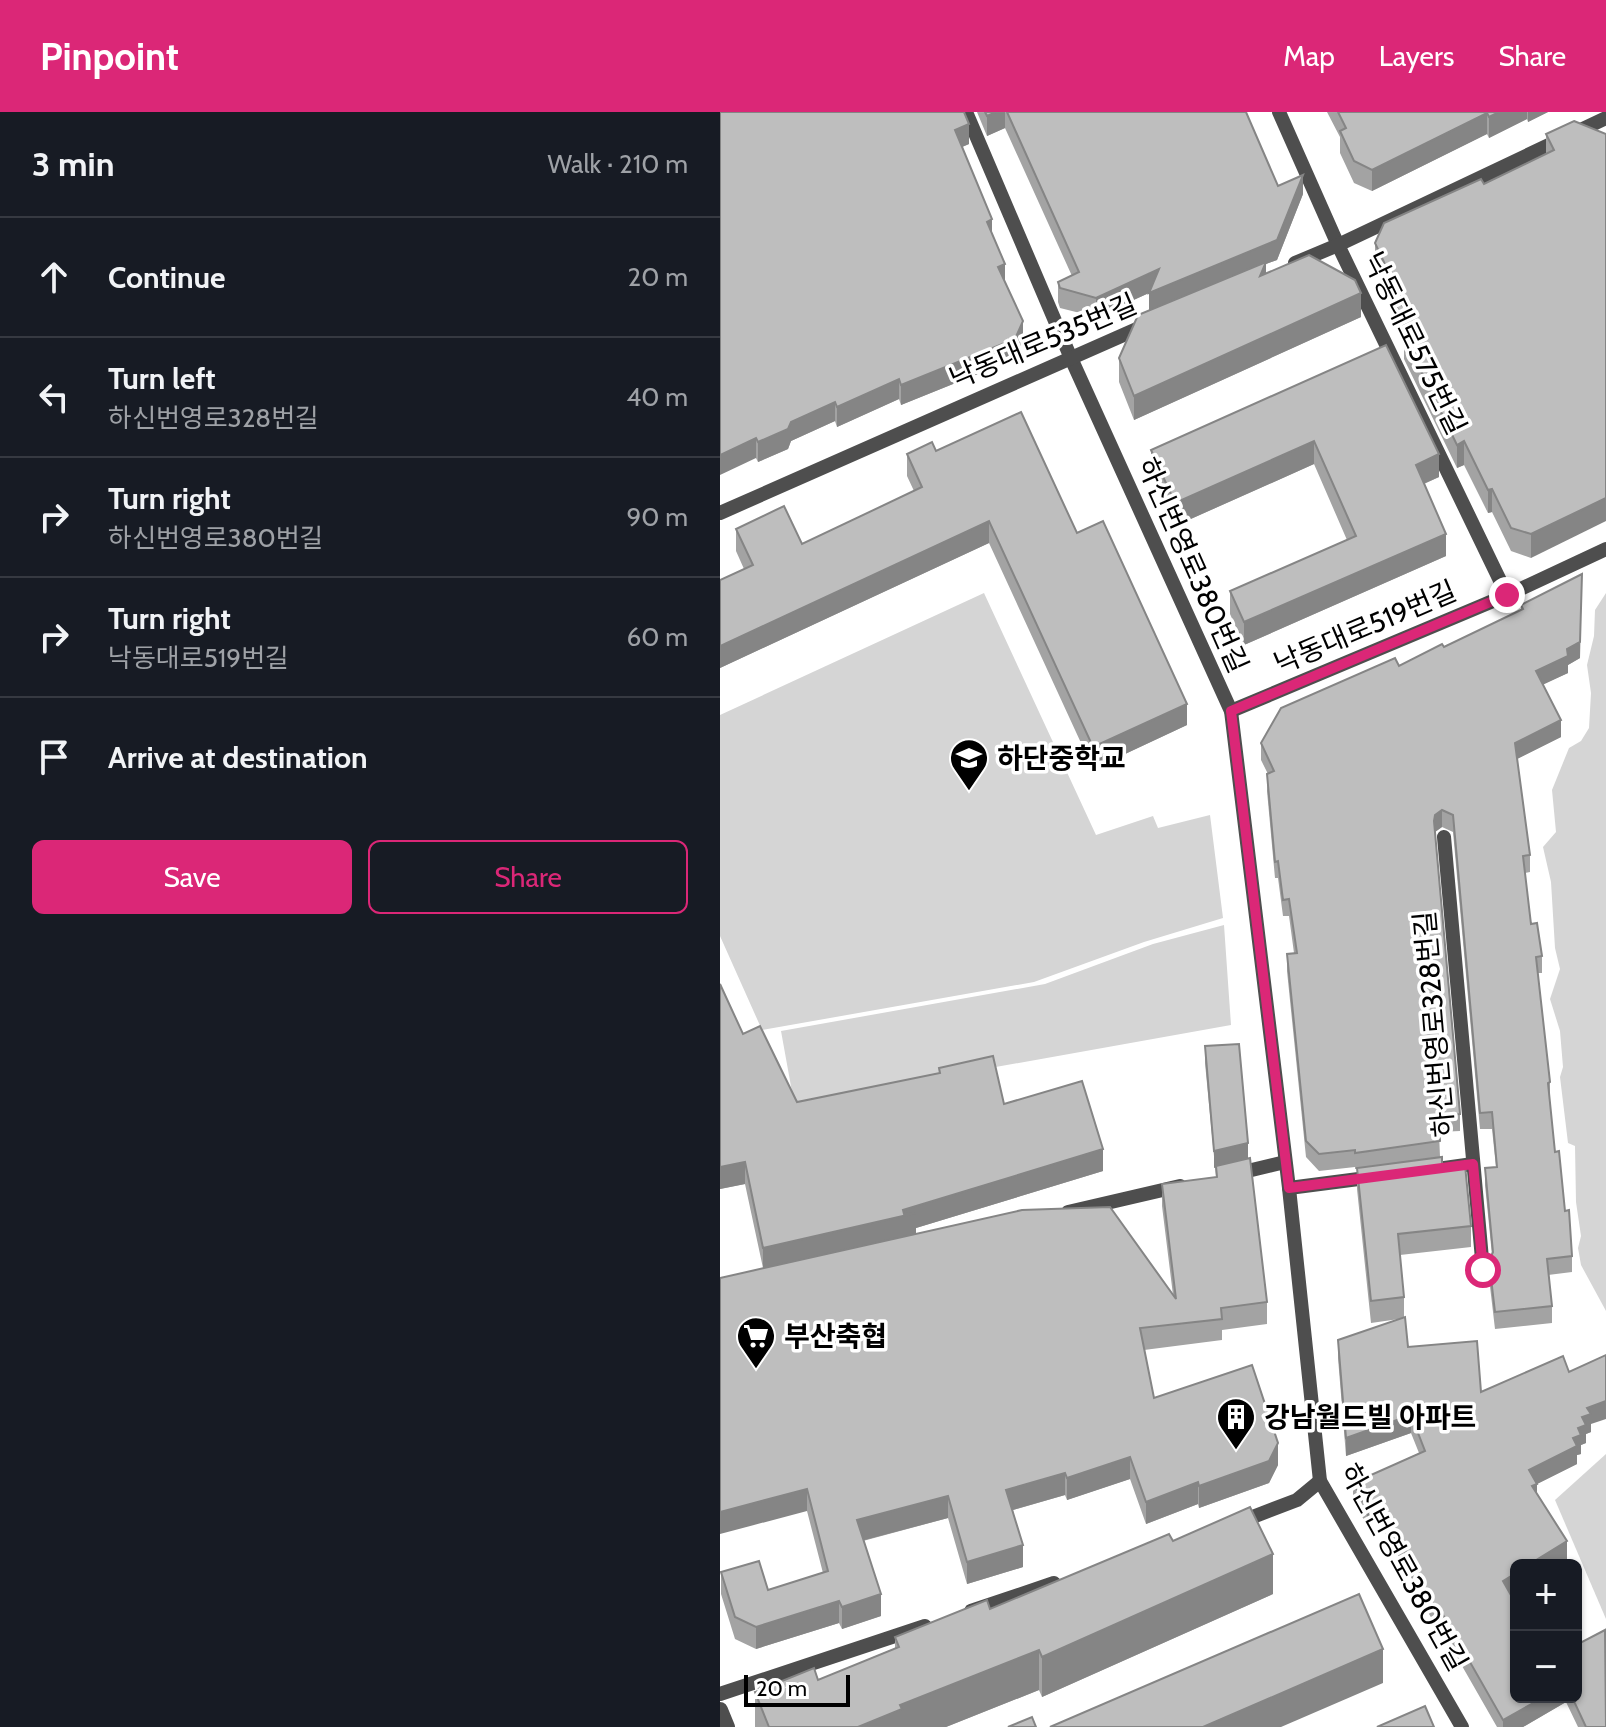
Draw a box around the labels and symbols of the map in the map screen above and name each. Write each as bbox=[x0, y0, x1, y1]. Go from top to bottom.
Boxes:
street label: 낙동대로575번길 bbox=[1356, 246, 1474, 440]
street label: 낙동대로535번길 bbox=[944, 286, 1142, 396]
street label: 하신번영로380번길 bbox=[1130, 452, 1256, 678]
street label: 낙동대로519번길 bbox=[1269, 573, 1461, 681]
route end bbox=[1489, 577, 1525, 613]
school or university icon: 하단중학교 bbox=[948, 737, 990, 792]
place label: 하단중학교 bbox=[997, 741, 1126, 775]
street label: 하신번영로328번길 bbox=[1407, 909, 1461, 1139]
route start bbox=[1465, 1252, 1501, 1288]
supermarket icon: 부산축협 bbox=[735, 1315, 777, 1370]
place label: 부산축협 bbox=[784, 1319, 887, 1353]
building icon: 강남월드빌 아파트 bbox=[1215, 1396, 1257, 1451]
place label: 강남월드빌 아파트 bbox=[1264, 1400, 1476, 1434]
street label: 하신번영로380번길 bbox=[1333, 1457, 1475, 1677]
scale bar bbox=[744, 1671, 850, 1707]

